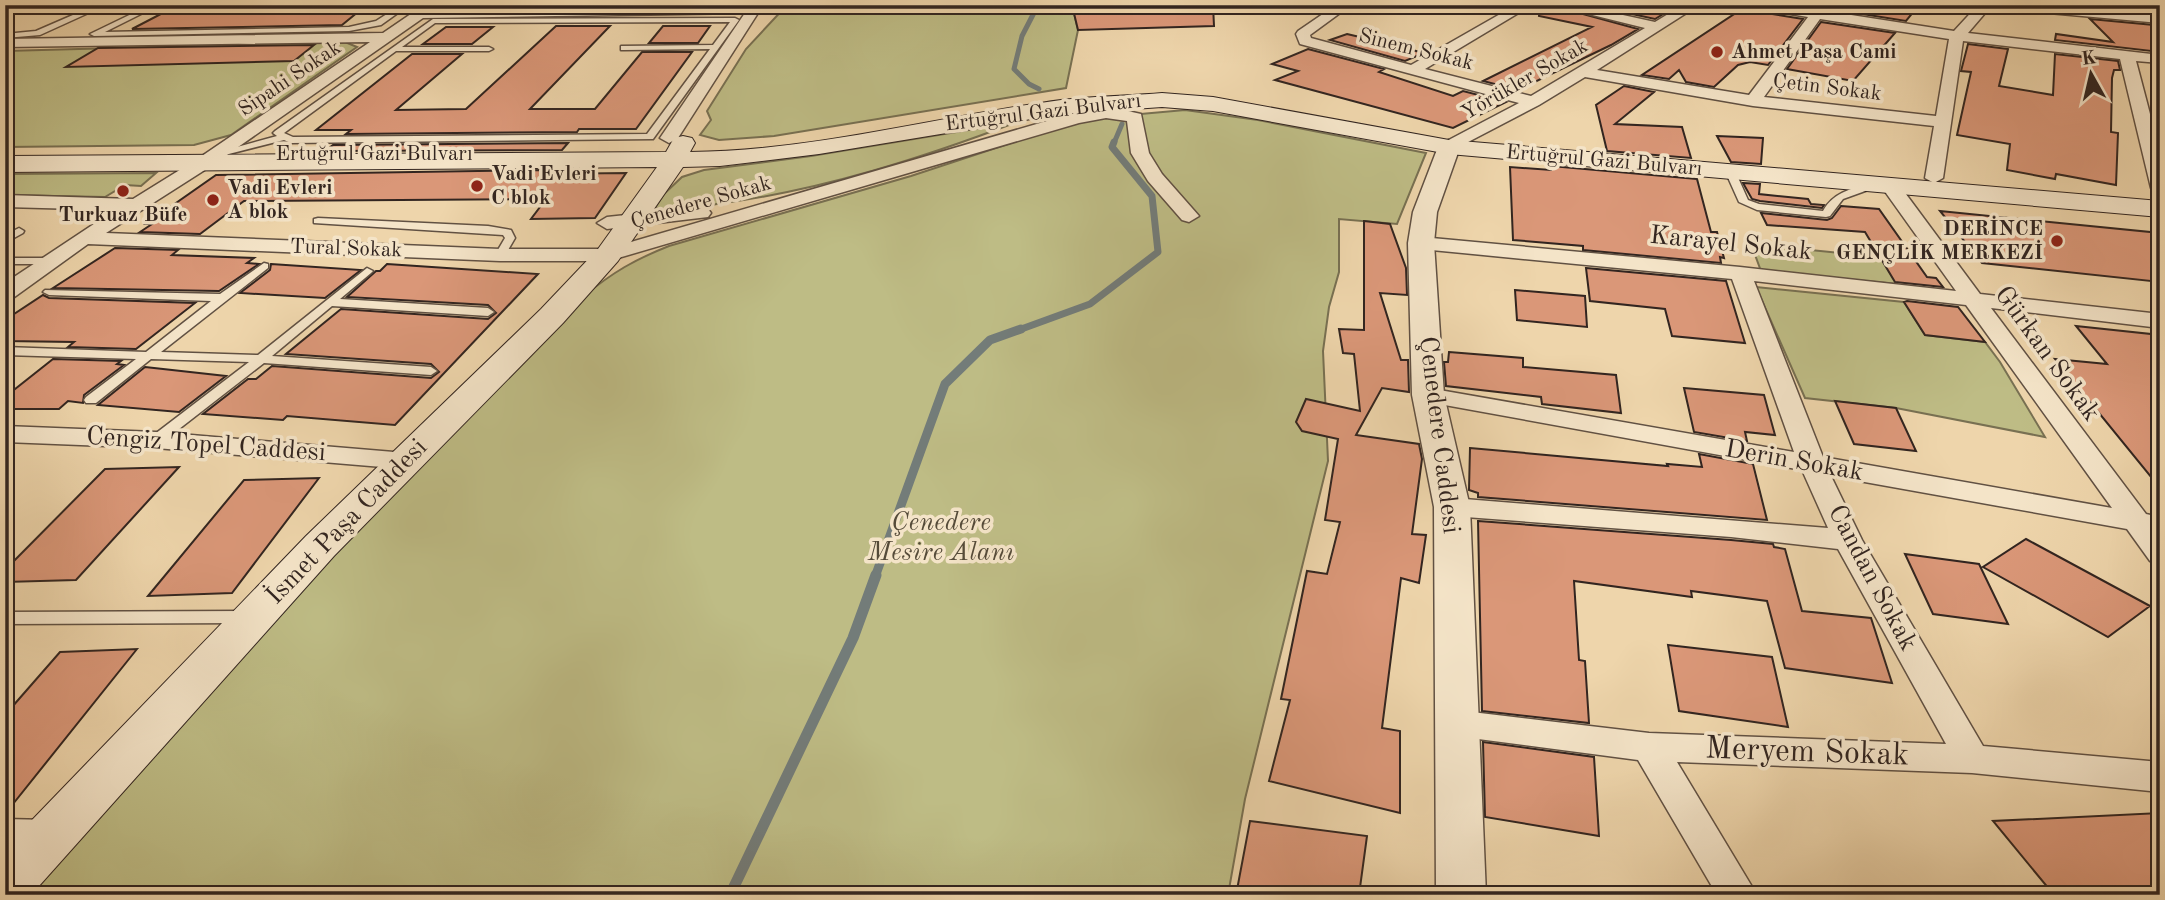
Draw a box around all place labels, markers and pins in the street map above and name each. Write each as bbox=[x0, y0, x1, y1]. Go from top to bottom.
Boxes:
place label: Ahmet Paşa Cami bbox=[1731, 42, 1896, 63]
marker: Ahmet Paşa Cami bbox=[1709, 44, 1725, 60]
place label: Vadi Evleri C blok bbox=[491, 164, 597, 209]
place label: Vadi Evleri A blok bbox=[227, 178, 333, 223]
marker: Vadi Evleri C blok bbox=[469, 178, 485, 194]
marker: Turkuaz Büfe bbox=[115, 183, 131, 199]
marker: Vadi Evleri A blok bbox=[205, 192, 221, 208]
place label: Turkuaz Büfe bbox=[59, 205, 187, 226]
place label: DERİNCE GENÇLİK MERKEZİ bbox=[1836, 216, 2043, 264]
marker: DERİNCE GENÇLİK MERKEZİ bbox=[2049, 233, 2065, 249]

